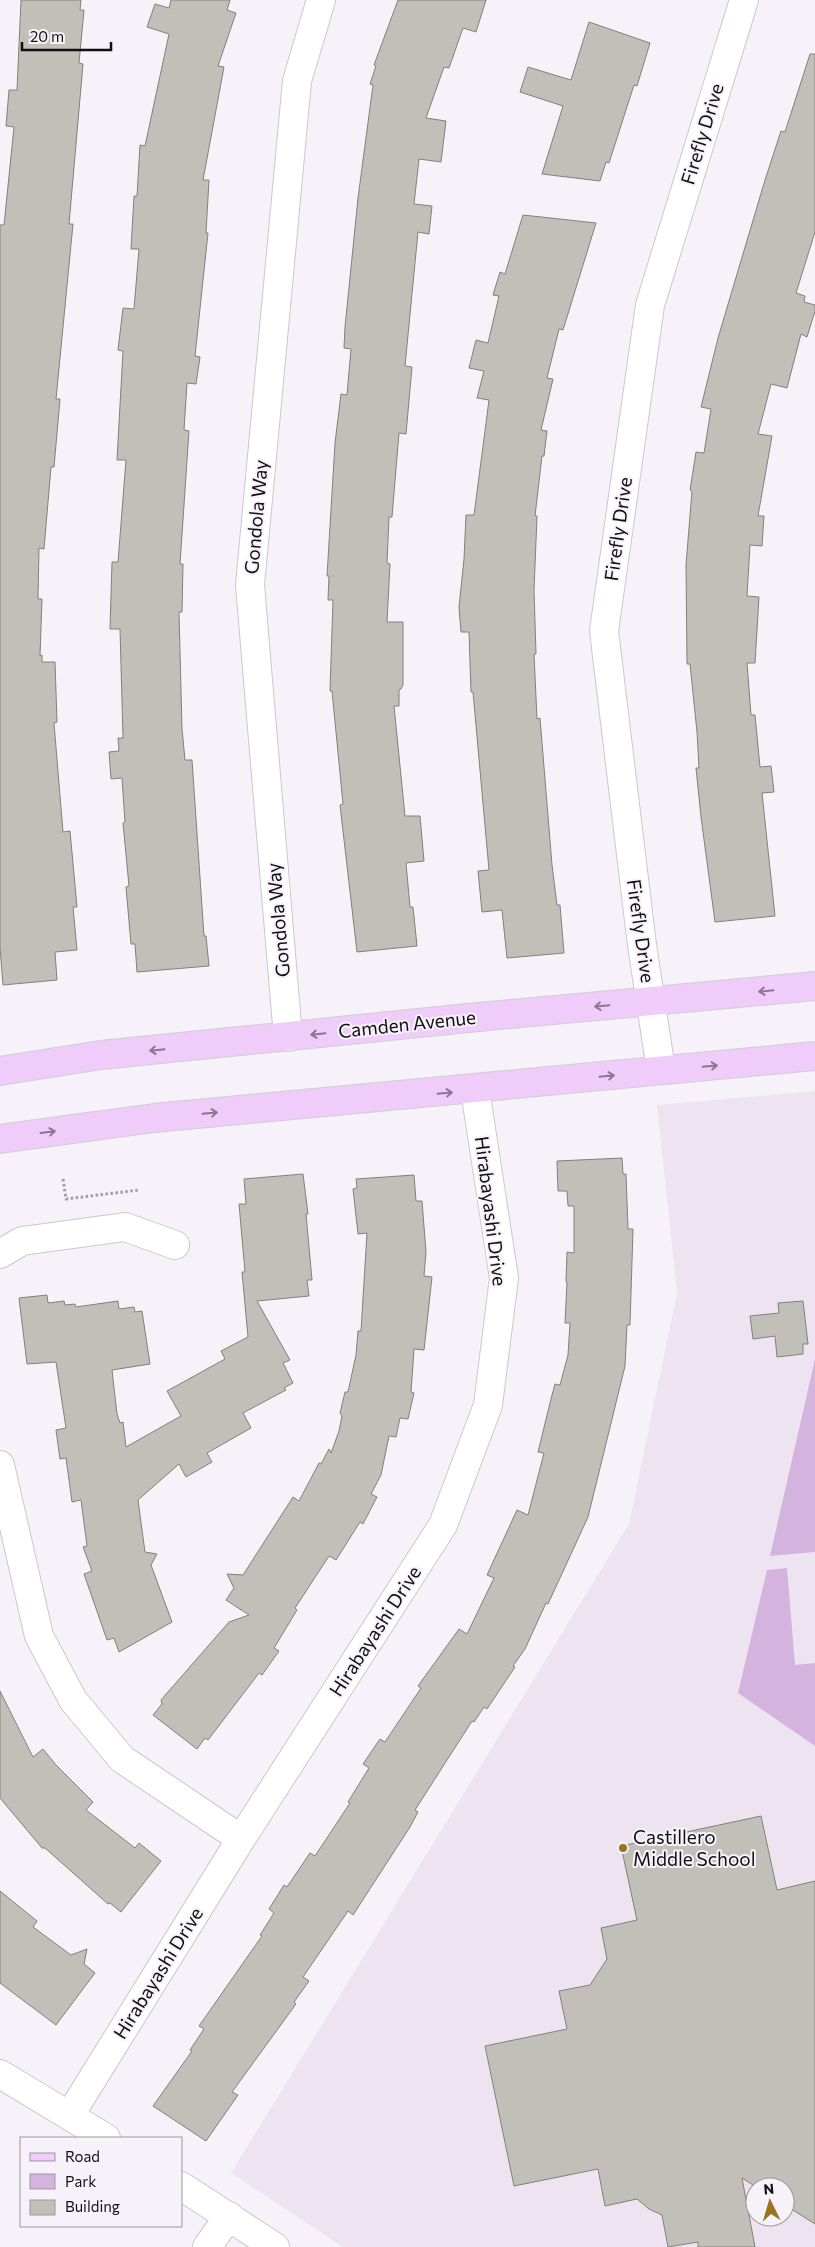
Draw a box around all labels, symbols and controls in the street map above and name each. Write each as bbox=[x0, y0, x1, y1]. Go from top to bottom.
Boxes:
scale bar bbox=[22, 20, 111, 52]
text: 20 m bbox=[30, 27, 64, 45]
street label: Firefly Drive bbox=[675, 80, 728, 187]
street label: Gondola Way bbox=[239, 459, 272, 575]
street label: Firefly Drive bbox=[599, 476, 636, 582]
street label: Gondola Way bbox=[261, 862, 294, 978]
street label: Firefly Drive bbox=[623, 878, 660, 984]
one-way arrow bbox=[759, 986, 775, 996]
one-way arrow bbox=[594, 1001, 610, 1011]
street label: Camden Avenue bbox=[337, 1005, 477, 1042]
one-way arrow bbox=[311, 1029, 327, 1038]
one-way arrow bbox=[149, 1045, 165, 1055]
one-way arrow bbox=[702, 1061, 718, 1070]
one-way arrow bbox=[598, 1071, 614, 1081]
one-way arrow bbox=[437, 1088, 453, 1097]
one-way arrow bbox=[201, 1109, 217, 1118]
one-way arrow bbox=[40, 1127, 56, 1137]
street label: Hirabayashi Drive bbox=[471, 1135, 512, 1287]
street label: Hirabayashi Drive bbox=[324, 1561, 425, 1700]
place label: Castillero Middle School bbox=[633, 1825, 755, 1870]
marker: Castillero Middle School bbox=[617, 1842, 629, 1854]
street label: Hirabayashi Drive bbox=[108, 1903, 207, 2043]
legend bbox=[20, 2137, 182, 2227]
text: Road bbox=[65, 2147, 100, 2165]
text: Park bbox=[65, 2172, 96, 2190]
north arrow bbox=[745, 2177, 795, 2227]
text: N bbox=[763, 2180, 775, 2197]
text: Building bbox=[65, 2197, 120, 2215]

